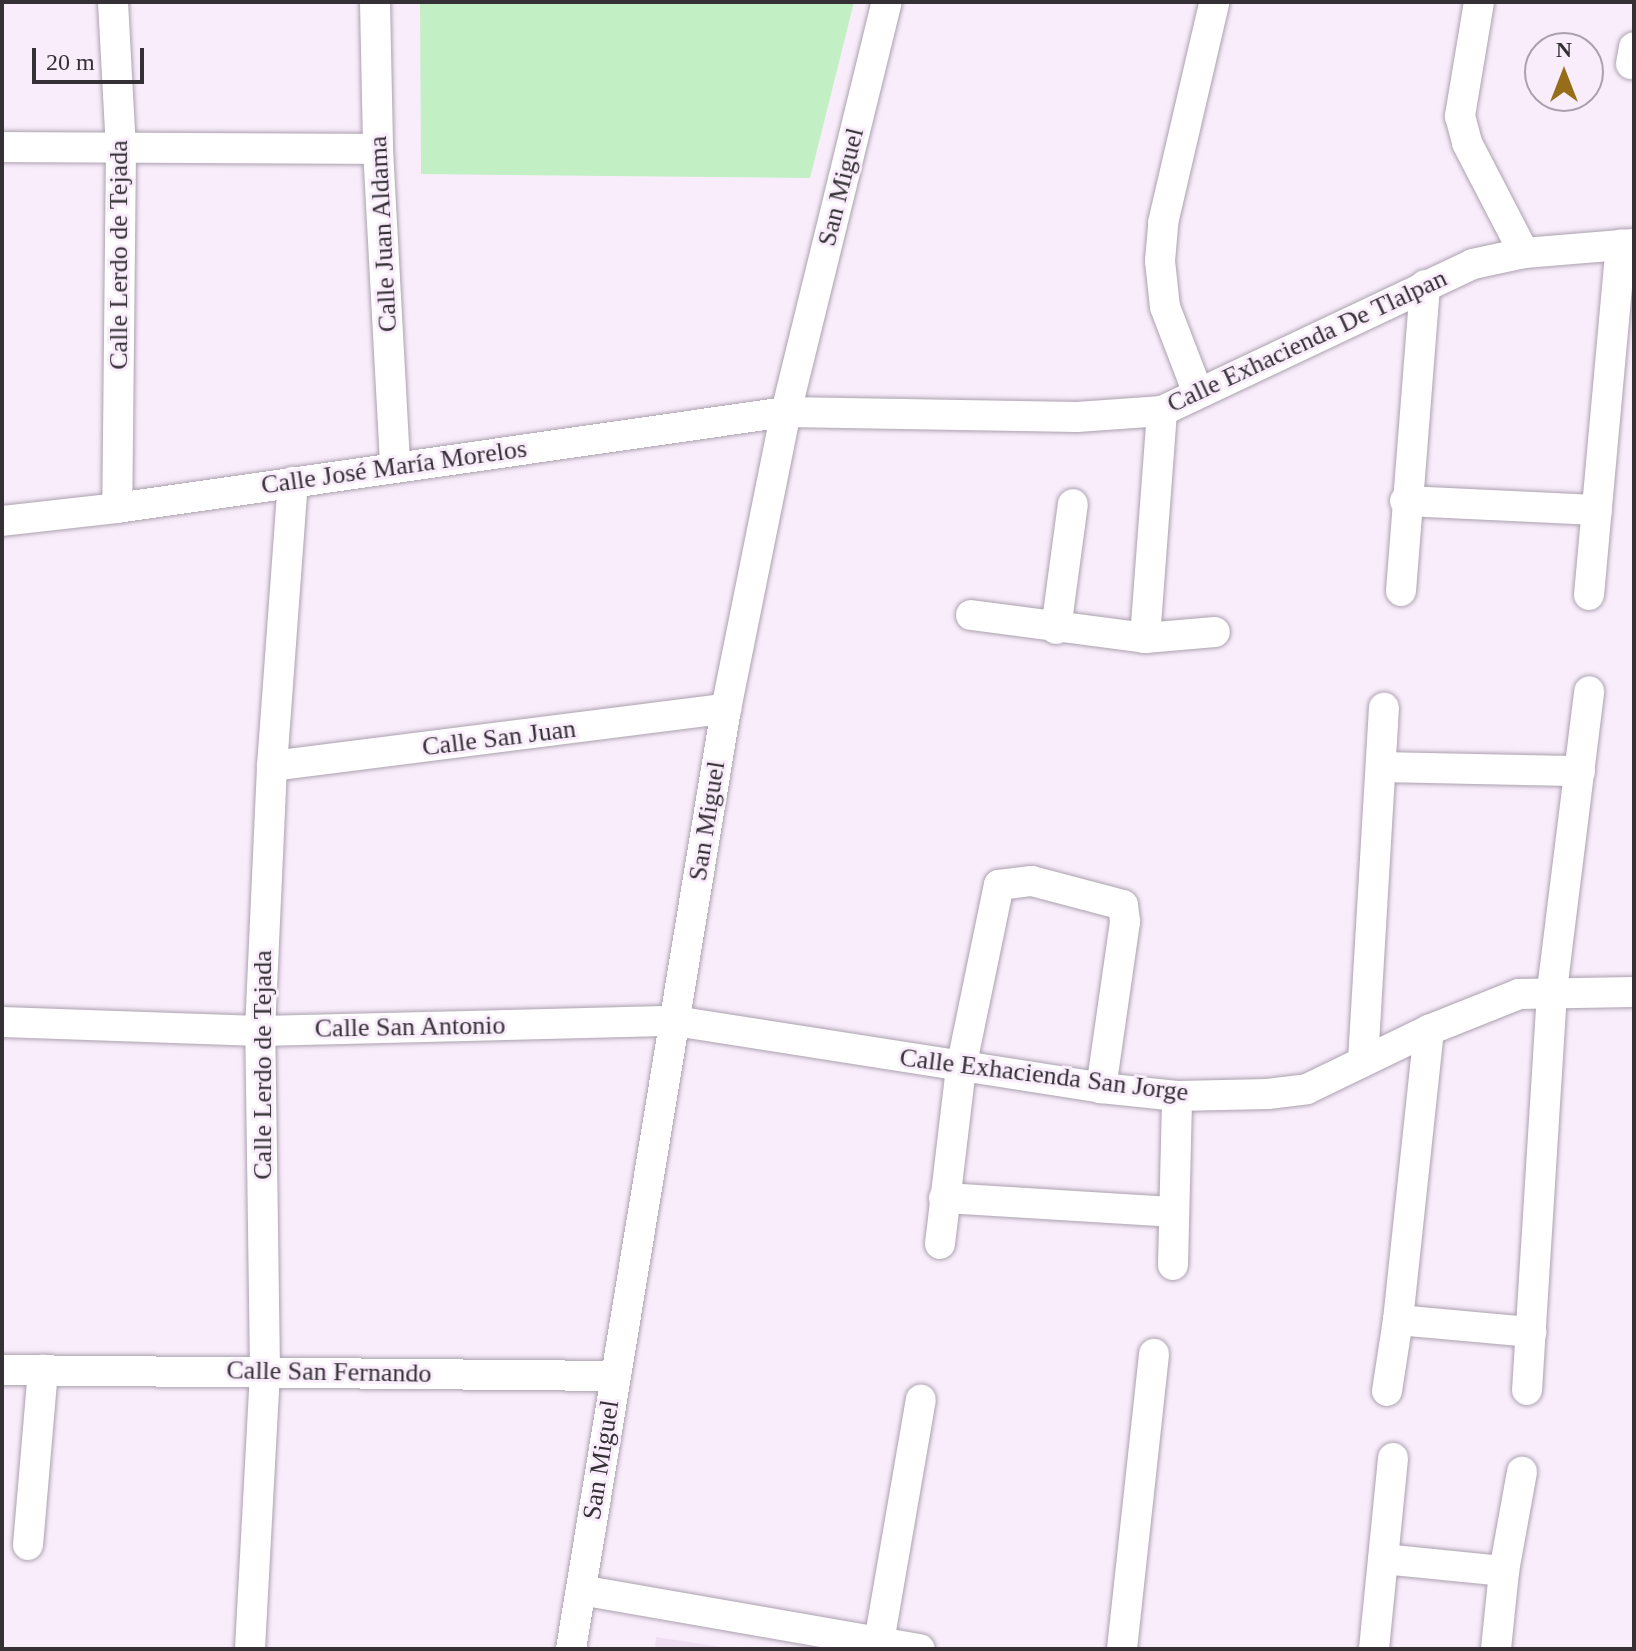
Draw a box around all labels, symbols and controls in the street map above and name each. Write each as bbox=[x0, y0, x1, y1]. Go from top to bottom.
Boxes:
scale bar bbox=[36, 32, 148, 82]
north arrow bbox=[1524, 32, 1604, 112]
text: N bbox=[1556, 37, 1572, 62]
text: 20 m bbox=[46, 49, 95, 75]
street label: San Miguel bbox=[811, 125, 871, 249]
street label: Calle Juan Aldama bbox=[362, 134, 404, 334]
street label: Calle Lerdo de Tejada bbox=[103, 140, 135, 370]
street label: Calle Exhacienda De Tlalpan bbox=[1162, 262, 1452, 420]
street label: Calle José María Morelos bbox=[259, 433, 529, 501]
street label: Calle San Juan bbox=[420, 713, 578, 763]
street label: San Miguel bbox=[682, 759, 732, 883]
street label: Calle Lerdo de Tejada bbox=[247, 950, 279, 1180]
street label: Calle San Antonio bbox=[314, 1010, 506, 1044]
street label: Calle Exhacienda San Jorge bbox=[898, 1042, 1190, 1108]
street label: Calle San Fernando bbox=[226, 1355, 432, 1389]
street label: San Miguel bbox=[576, 1398, 626, 1522]

